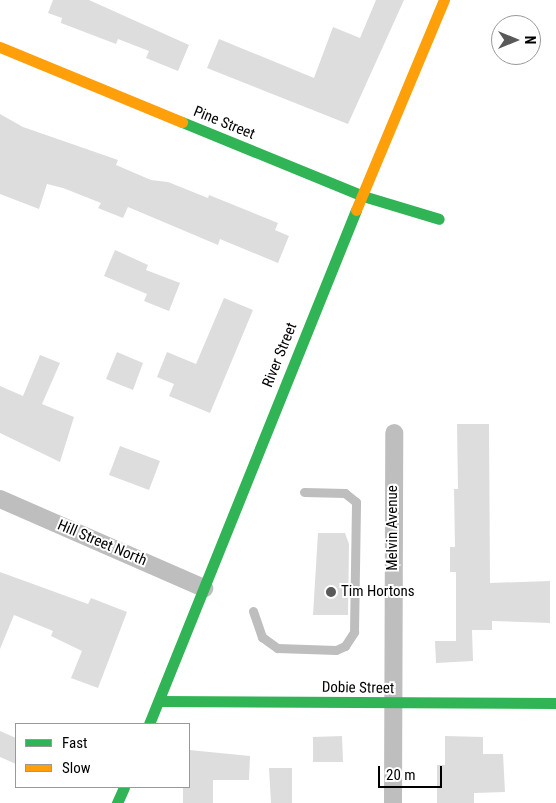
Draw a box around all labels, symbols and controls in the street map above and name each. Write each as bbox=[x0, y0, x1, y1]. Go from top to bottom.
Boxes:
north arrow bbox=[491, 15, 541, 65]
text: N bbox=[522, 36, 538, 44]
street label: Pine Street bbox=[191, 103, 257, 143]
street label: River Street bbox=[259, 320, 301, 390]
street label: Melvin Avenue bbox=[384, 485, 402, 571]
street label: Hill Street North bbox=[55, 516, 149, 570]
place label: Tim Hortons bbox=[341, 583, 415, 601]
marker: Tim Hortons bbox=[325, 586, 337, 598]
street label: Dobie Street bbox=[322, 678, 394, 698]
legend bbox=[15, 723, 190, 788]
text: Fast bbox=[62, 734, 87, 752]
scale bar bbox=[381, 756, 445, 788]
text: Slow bbox=[62, 759, 91, 777]
text: 20 m bbox=[386, 766, 416, 784]

